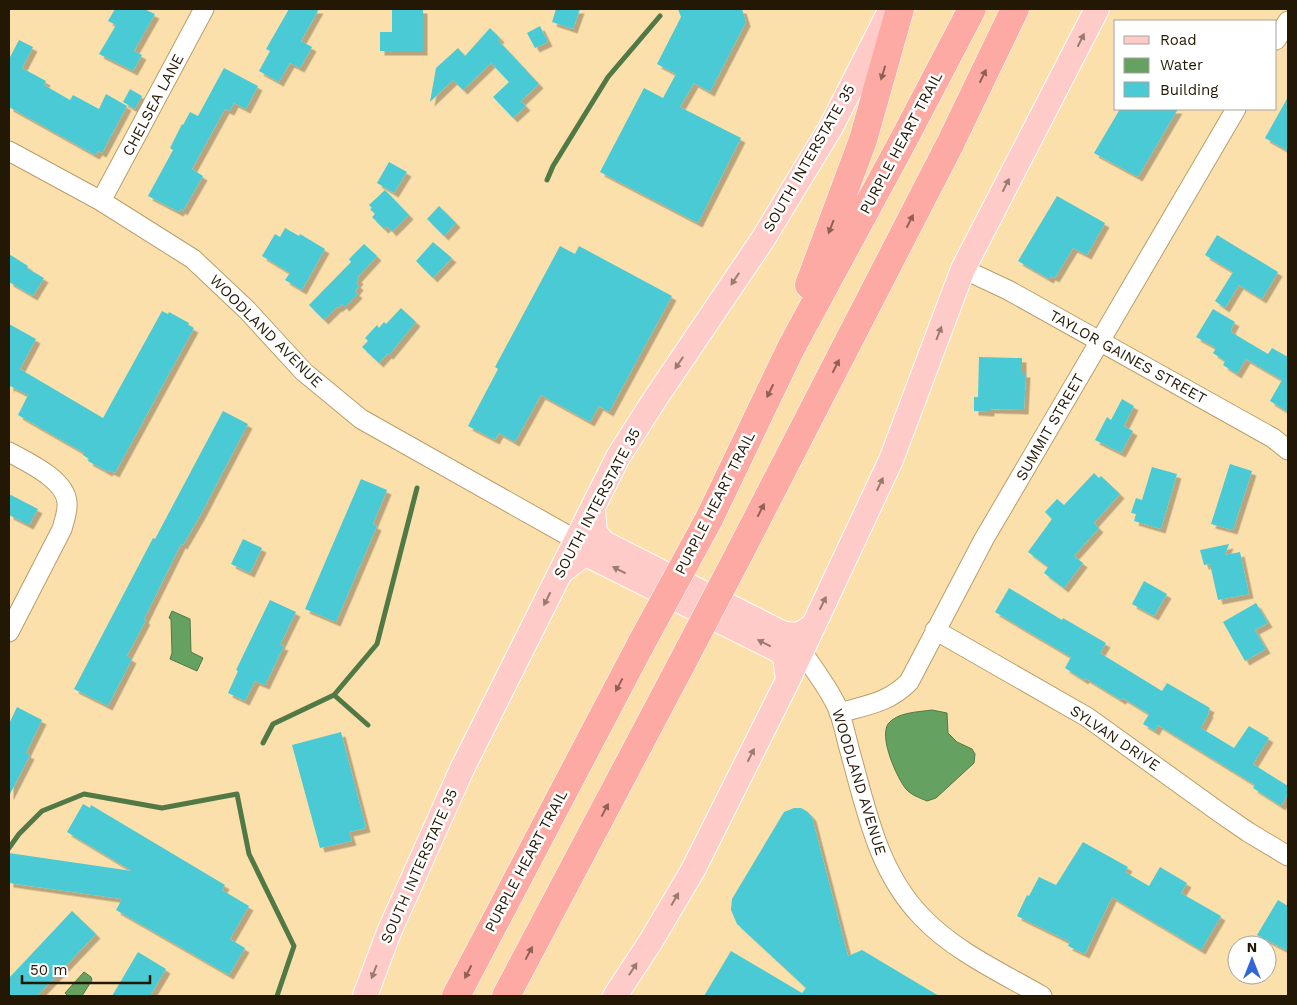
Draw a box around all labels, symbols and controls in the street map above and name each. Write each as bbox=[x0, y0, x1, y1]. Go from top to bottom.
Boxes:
legend bbox=[1114, 20, 1277, 110]
text: Road bbox=[1160, 31, 1197, 49]
one-way arrow bbox=[1076, 34, 1085, 47]
street label: CHELSEA LANE bbox=[119, 51, 187, 159]
text: Water bbox=[1160, 56, 1203, 74]
one-way arrow bbox=[878, 65, 886, 80]
street label: PURPLE HEART TRAIL bbox=[856, 69, 946, 217]
one-way arrow bbox=[979, 69, 987, 83]
street label: SOUTH INTERSTATE 35 bbox=[759, 81, 859, 235]
text: Building bbox=[1160, 81, 1218, 99]
one-way arrow bbox=[1002, 178, 1010, 192]
one-way arrow bbox=[906, 214, 914, 229]
one-way arrow bbox=[827, 220, 835, 235]
street label: WOODLAND AVENUE bbox=[206, 271, 326, 391]
one-way arrow bbox=[730, 272, 740, 286]
street label: TAYLOR GAINES STREET bbox=[1046, 306, 1210, 408]
one-way arrow bbox=[935, 325, 943, 340]
one-way arrow bbox=[674, 356, 684, 370]
one-way arrow bbox=[832, 359, 840, 373]
street label: SUMMIT STREET bbox=[1012, 370, 1088, 484]
one-way arrow bbox=[766, 384, 774, 399]
street label: SOUTH INTERSTATE 35 bbox=[550, 425, 644, 581]
street label: PURPLE HEART TRAIL bbox=[671, 428, 759, 578]
one-way arrow bbox=[876, 477, 884, 491]
one-way arrow bbox=[757, 504, 766, 517]
one-way arrow bbox=[611, 566, 626, 574]
one-way arrow bbox=[543, 592, 551, 606]
one-way arrow bbox=[819, 596, 828, 611]
one-way arrow bbox=[757, 639, 771, 647]
one-way arrow bbox=[615, 678, 623, 693]
street label: SYLVAN DRIVE bbox=[1067, 701, 1163, 775]
street label: WOODLAND AVENUE bbox=[828, 707, 890, 857]
one-way arrow bbox=[747, 748, 755, 762]
street label: SOUTH INTERSTATE 35 bbox=[377, 786, 461, 946]
street label: PURPLE HEART TRAIL bbox=[481, 787, 571, 935]
one-way arrow bbox=[601, 802, 609, 817]
one-way arrow bbox=[671, 893, 680, 906]
north arrow bbox=[1227, 935, 1277, 985]
text: N bbox=[1247, 939, 1257, 955]
one-way arrow bbox=[525, 946, 533, 960]
scale bar bbox=[22, 952, 150, 984]
text: 50 m bbox=[30, 961, 67, 979]
one-way arrow bbox=[628, 962, 638, 975]
one-way arrow bbox=[370, 965, 378, 980]
one-way arrow bbox=[464, 965, 472, 979]

